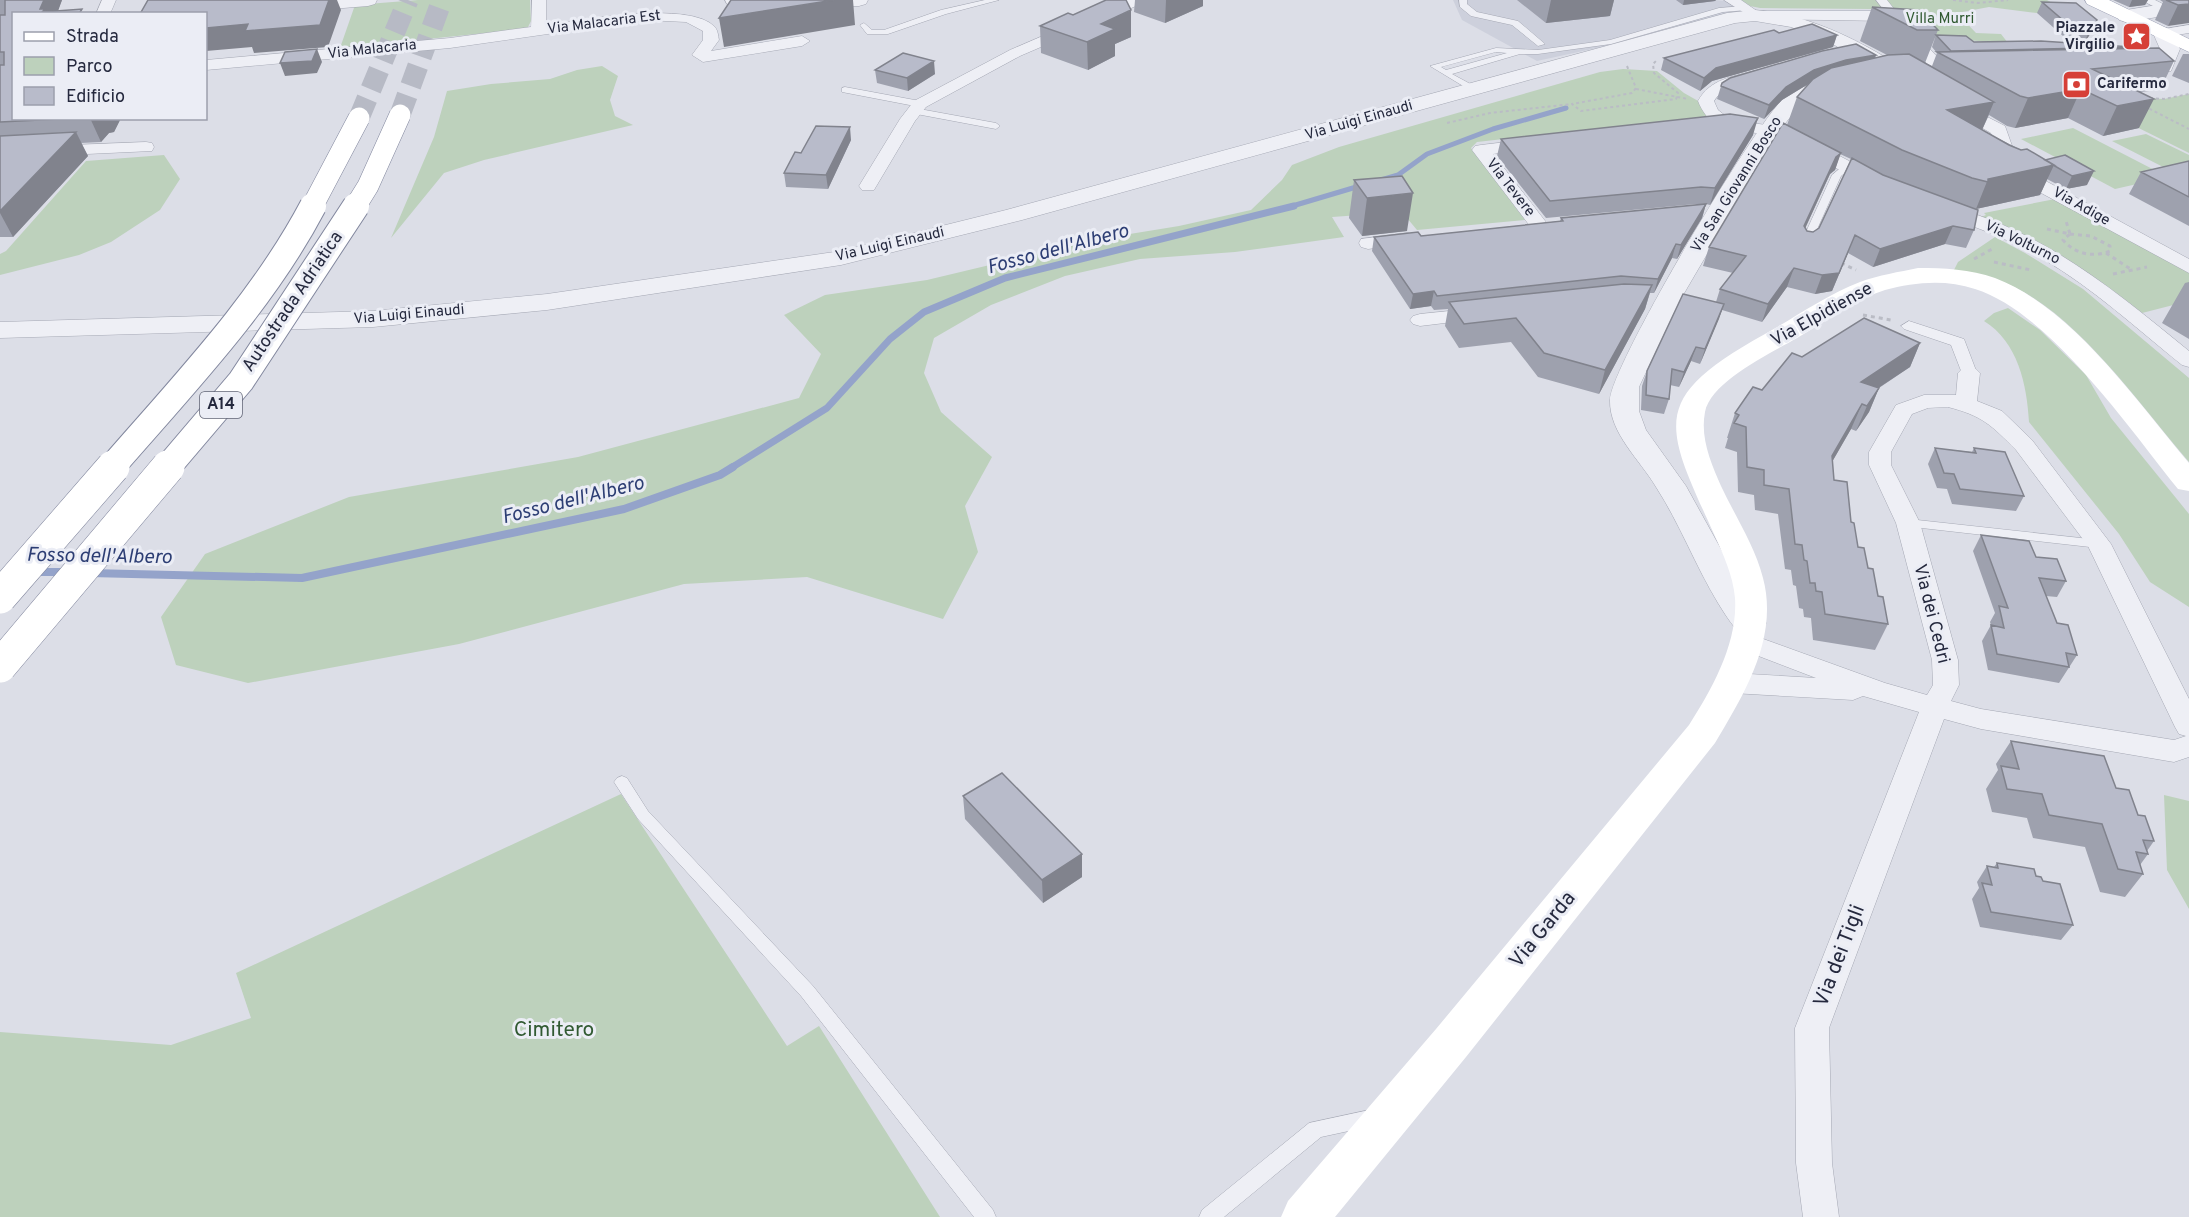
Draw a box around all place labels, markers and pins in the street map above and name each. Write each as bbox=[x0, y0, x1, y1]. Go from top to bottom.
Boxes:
place label: Piazzale Virgilio bbox=[2055, 19, 2115, 55]
place icon: Piazzale Virgilio bbox=[2120, 21, 2152, 53]
bank icon: Carifermo bbox=[2060, 68, 2092, 100]
place label: Carifermo bbox=[2097, 75, 2167, 94]

